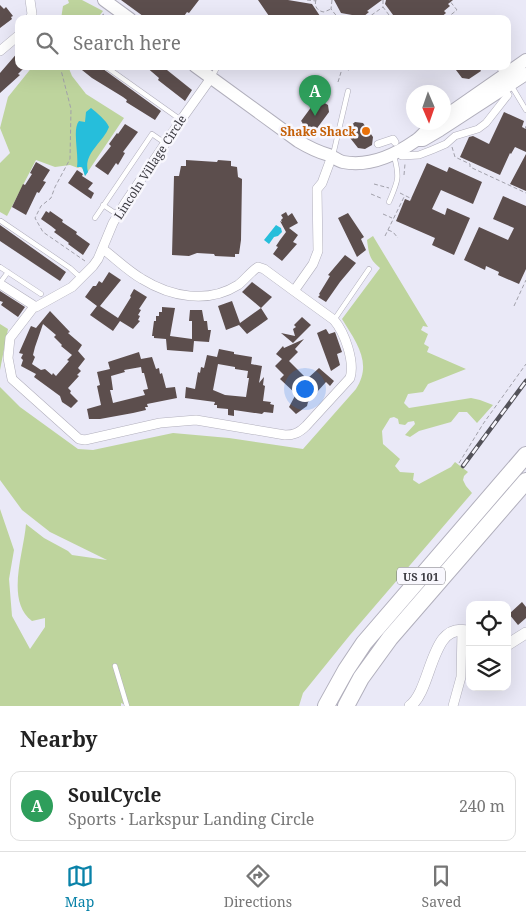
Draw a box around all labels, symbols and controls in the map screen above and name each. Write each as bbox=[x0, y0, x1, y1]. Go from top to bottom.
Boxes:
search box bbox=[15, 15, 511, 70]
icon: search bbox=[33, 29, 61, 57]
text: Search here bbox=[73, 30, 181, 56]
pin: A bbox=[299, 75, 331, 116]
north arrow bbox=[406, 85, 451, 130]
street label: Lincoln Village Circle bbox=[110, 111, 190, 223]
place label: Shake Shack bbox=[280, 123, 356, 140]
marker: Shake Shack bbox=[360, 125, 372, 137]
your location bbox=[292, 376, 318, 402]
road number: US 101 bbox=[397, 568, 445, 584]
map controls bbox=[466, 601, 511, 691]
button: locate bbox=[466, 601, 511, 646]
button: layers bbox=[466, 646, 511, 691]
text: Nearby bbox=[20, 725, 98, 753]
text: SoulCycle bbox=[68, 782, 161, 808]
text: A bbox=[31, 795, 43, 817]
text: 240 m bbox=[459, 795, 505, 817]
text: Sports · Larkspur Landing Circle bbox=[68, 808, 314, 830]
tab: Map bbox=[65, 862, 94, 911]
tab: Directions bbox=[224, 862, 292, 911]
tab: Saved bbox=[422, 862, 461, 911]

